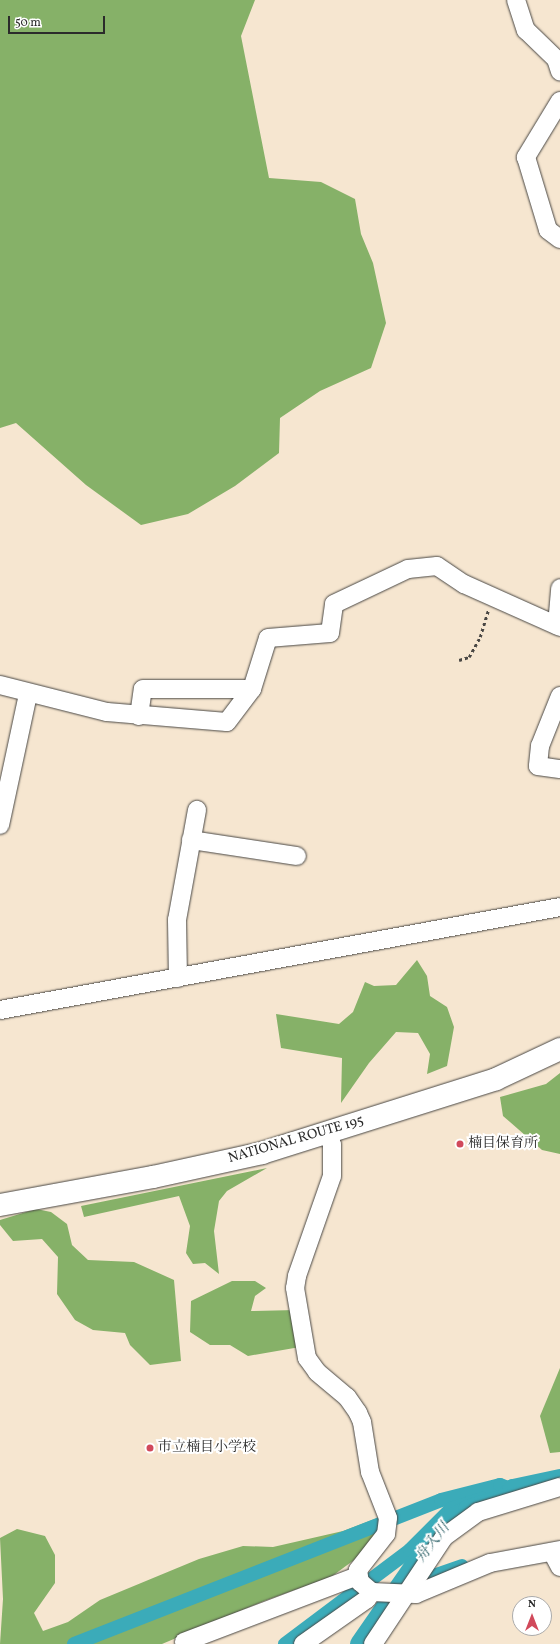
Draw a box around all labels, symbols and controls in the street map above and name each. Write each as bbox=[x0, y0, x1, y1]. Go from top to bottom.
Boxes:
scale bar bbox=[10, 8, 107, 34]
text: 50 m bbox=[15, 15, 41, 31]
street label: NATIONAL ROUTE 195 bbox=[226, 1113, 366, 1167]
place label: 楠目保育所 bbox=[468, 1136, 538, 1152]
marker: 楠目保育所 bbox=[455, 1139, 465, 1149]
place label: 市立楠目小学校 bbox=[158, 1440, 256, 1456]
marker: 市立楠目小学校 bbox=[145, 1443, 155, 1453]
water label: 舟入川 bbox=[412, 1520, 454, 1566]
north arrow bbox=[512, 1596, 552, 1636]
text: N bbox=[528, 1597, 536, 1612]

